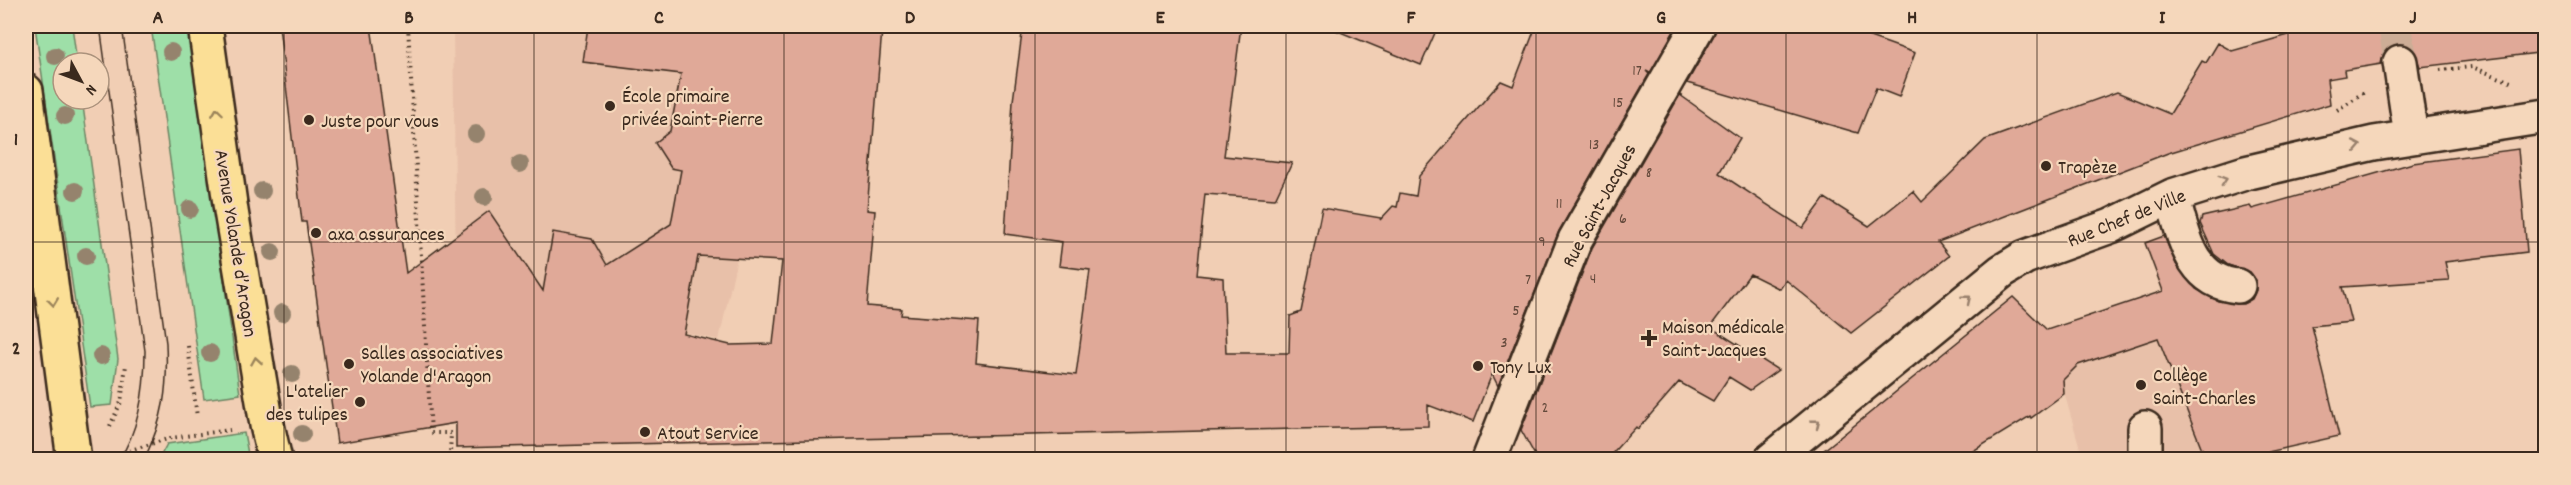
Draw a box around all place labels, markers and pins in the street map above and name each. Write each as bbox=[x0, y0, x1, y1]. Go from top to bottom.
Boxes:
place label: École primaire privée Saint-Pierre bbox=[622, 84, 763, 135]
marker: École primaire privée Saint-Pierre bbox=[603, 99, 617, 113]
place label: Juste pour vous bbox=[321, 109, 439, 137]
marker: Juste pour vous bbox=[302, 113, 316, 127]
place label: Trapèze bbox=[2058, 155, 2117, 183]
marker: Trapèze bbox=[2039, 159, 2053, 173]
place label: axa assurances bbox=[328, 222, 445, 250]
marker: axa assurances bbox=[309, 226, 323, 240]
place label: Maison médicale Saint-Jacques bbox=[1662, 315, 1784, 366]
marker: Maison médicale Saint-Jacques bbox=[1640, 329, 1658, 347]
place label: Salles associatives Yolande d'Aragon bbox=[361, 341, 503, 392]
place label: Tony Lux bbox=[1490, 355, 1552, 383]
marker: Salles associatives Yolande d'Aragon bbox=[342, 357, 356, 371]
marker: Tony Lux bbox=[1471, 359, 1485, 373]
place label: Collège Saint-Charles bbox=[2153, 363, 2256, 414]
marker: Collège Saint-Charles bbox=[2134, 378, 2148, 392]
place label: L'atelier des tulipes bbox=[266, 379, 349, 430]
marker: L'atelier des tulipes bbox=[353, 395, 367, 409]
place label: Atout Service bbox=[657, 421, 759, 449]
marker: Atout Service bbox=[638, 425, 652, 439]

